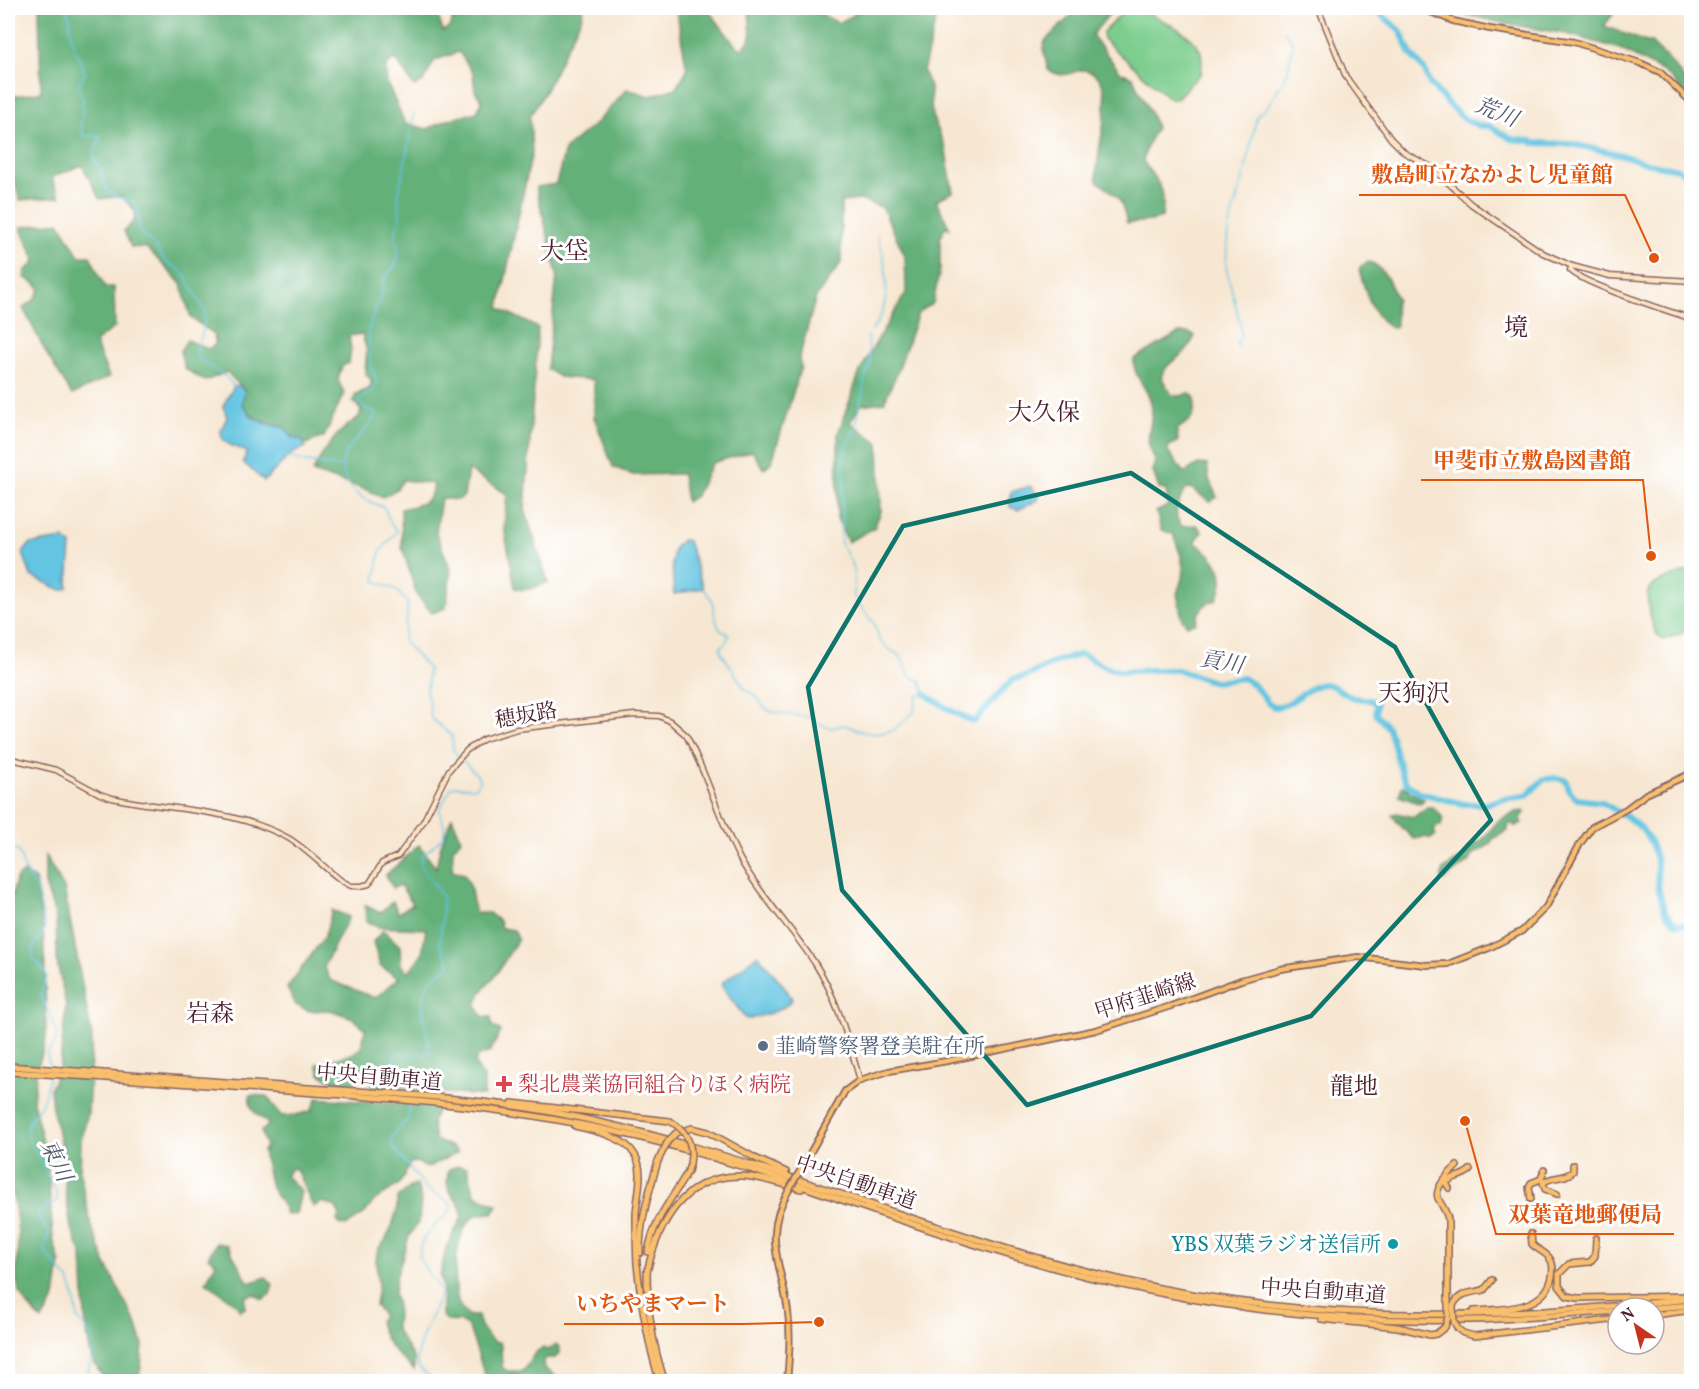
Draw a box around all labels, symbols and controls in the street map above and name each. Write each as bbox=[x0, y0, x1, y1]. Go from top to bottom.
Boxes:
water label: 荒川 bbox=[1470, 91, 1524, 137]
callout: 敷島町立なかよし児童館 bbox=[1359, 155, 1625, 195]
text: 敷島町立なかよし児童館 bbox=[1371, 161, 1613, 192]
district label: 大垈 bbox=[540, 236, 588, 270]
district label: 境 bbox=[1504, 312, 1528, 346]
district label: 大久保 bbox=[1008, 397, 1080, 431]
callout: 甲斐市立敷島図書館 bbox=[1421, 440, 1643, 480]
text: 甲斐市立敷島図書館 bbox=[1433, 447, 1631, 478]
water label: 貢川 bbox=[1197, 644, 1248, 683]
district label: 天狗沢 bbox=[1378, 678, 1450, 712]
street label: 穂坂路 bbox=[493, 697, 560, 736]
street label: 甲府韮崎線 bbox=[1091, 967, 1200, 1027]
district label: 岩森 bbox=[186, 998, 234, 1032]
place label: 韮崎警察署登美駐在所 bbox=[775, 1033, 985, 1062]
marker: 韮崎警察署登美駐在所 bbox=[756, 1039, 770, 1053]
street label: 中央自動車道 bbox=[315, 1059, 443, 1098]
place label: 梨北農業協同組合りほく病院 bbox=[518, 1071, 791, 1100]
district label: 龍地 bbox=[1330, 1071, 1378, 1105]
marker: 梨北農業協同組合りほく病院 bbox=[495, 1075, 513, 1093]
water label: 東川 bbox=[31, 1135, 79, 1189]
street label: 中央自動車道 bbox=[791, 1149, 920, 1218]
callout: 双葉竜地郵便局 bbox=[1496, 1194, 1674, 1234]
text: 双葉竜地郵便局 bbox=[1508, 1201, 1662, 1232]
place label: YBS 双葉ラジオ送信所 bbox=[1171, 1231, 1381, 1260]
marker: YBS 双葉ラジオ送信所 bbox=[1386, 1237, 1400, 1251]
street label: 中央自動車道 bbox=[1259, 1274, 1387, 1311]
callout: いちやまマート bbox=[564, 1284, 742, 1324]
text: いちやまマート bbox=[576, 1290, 730, 1321]
north arrow bbox=[1606, 1296, 1666, 1356]
text: N bbox=[1617, 1303, 1640, 1328]

